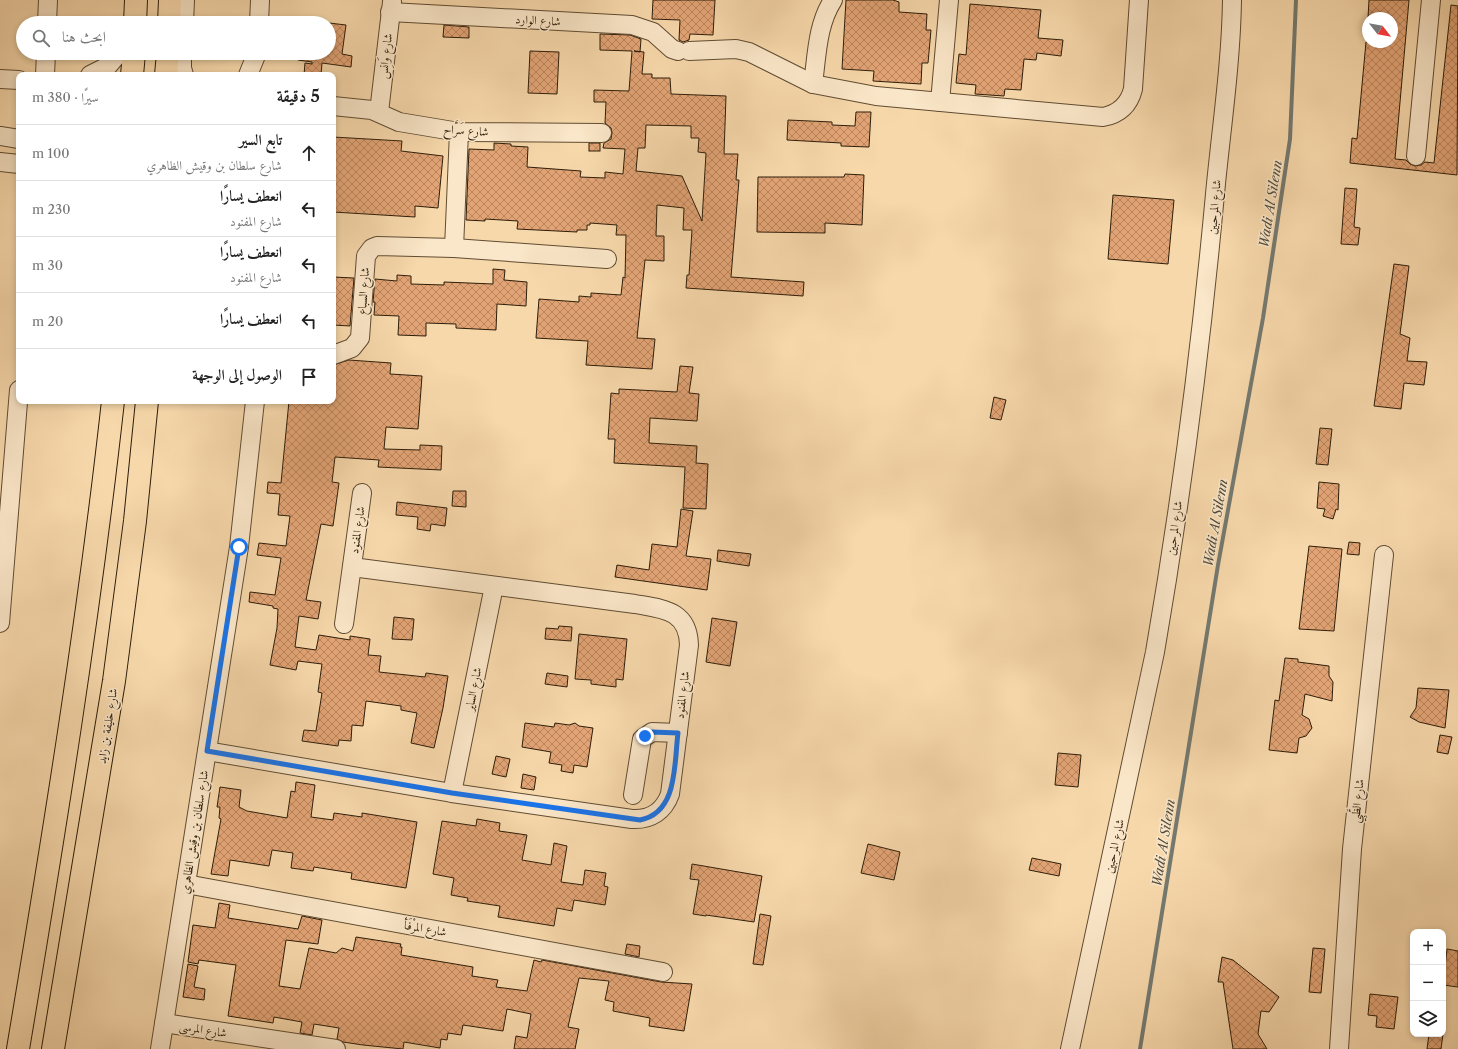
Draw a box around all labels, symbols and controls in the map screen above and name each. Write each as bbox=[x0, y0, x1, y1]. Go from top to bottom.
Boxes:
street label: شارع الوارد bbox=[515, 11, 561, 33]
north arrow bbox=[1362, 12, 1398, 48]
search box bbox=[16, 16, 336, 60]
icon: search bbox=[30, 27, 52, 49]
text: ابحث هنا bbox=[62, 27, 106, 46]
street label: شارع وَانِس bbox=[374, 32, 399, 80]
text: 5 دقيقة bbox=[277, 86, 320, 106]
text: سيرًا · 380 m bbox=[32, 89, 99, 105]
street label: شارع سَرَّاح bbox=[443, 118, 489, 143]
text: تابع السير bbox=[239, 130, 282, 149]
icon: ahead bbox=[298, 142, 320, 164]
text: 100 m bbox=[32, 145, 70, 161]
text: شارع سلطان بن وقيش الظاهري bbox=[147, 157, 282, 173]
water label: Wadi Al Silenn bbox=[1255, 159, 1285, 249]
street label: شارع المرحبين bbox=[1204, 179, 1228, 235]
text: انعطف يسارًا bbox=[220, 186, 282, 205]
icon: left bbox=[298, 198, 320, 220]
text: 230 m bbox=[32, 201, 70, 217]
text: شارع المفنود bbox=[230, 213, 282, 229]
text: انعطف يسارًا bbox=[220, 242, 282, 261]
icon: left bbox=[298, 254, 320, 276]
text: 30 m bbox=[32, 257, 63, 273]
street label: شارع السباع bbox=[354, 267, 376, 316]
text: شارع المفنود bbox=[230, 269, 282, 285]
text: انعطف يسارًا bbox=[220, 309, 282, 328]
icon: left bbox=[298, 310, 320, 332]
text: 20 m bbox=[32, 313, 63, 329]
text: الوصول إلى الوجهة bbox=[192, 365, 282, 384]
icon: arrive bbox=[298, 366, 320, 388]
water label: Wadi Al Silenn bbox=[1199, 478, 1231, 568]
street label: شارع المرحبين bbox=[1163, 500, 1189, 557]
street label: شارع المفنود bbox=[346, 505, 372, 555]
route start bbox=[230, 538, 248, 556]
street label: شارع الساير bbox=[461, 666, 489, 715]
street label: شارع المفنود bbox=[672, 670, 696, 720]
street label: شارع خليفة بن زايد bbox=[94, 687, 124, 765]
route end bbox=[636, 727, 654, 745]
street label: شارع سلطان بن وقيش الظاهري bbox=[177, 769, 215, 896]
street label: شارع الظَّبِي bbox=[1345, 778, 1372, 824]
water label: Wadi Al Silenn bbox=[1148, 798, 1178, 888]
street label: شارع المرحبين bbox=[1101, 817, 1131, 875]
street label: شارع المرْفَأ bbox=[401, 916, 448, 943]
map controls bbox=[1410, 929, 1446, 1037]
button: + bbox=[1410, 929, 1446, 965]
button: − bbox=[1410, 965, 1446, 1001]
button: layers bbox=[1410, 1001, 1446, 1037]
street label: شارع المرسى bbox=[178, 1018, 228, 1044]

